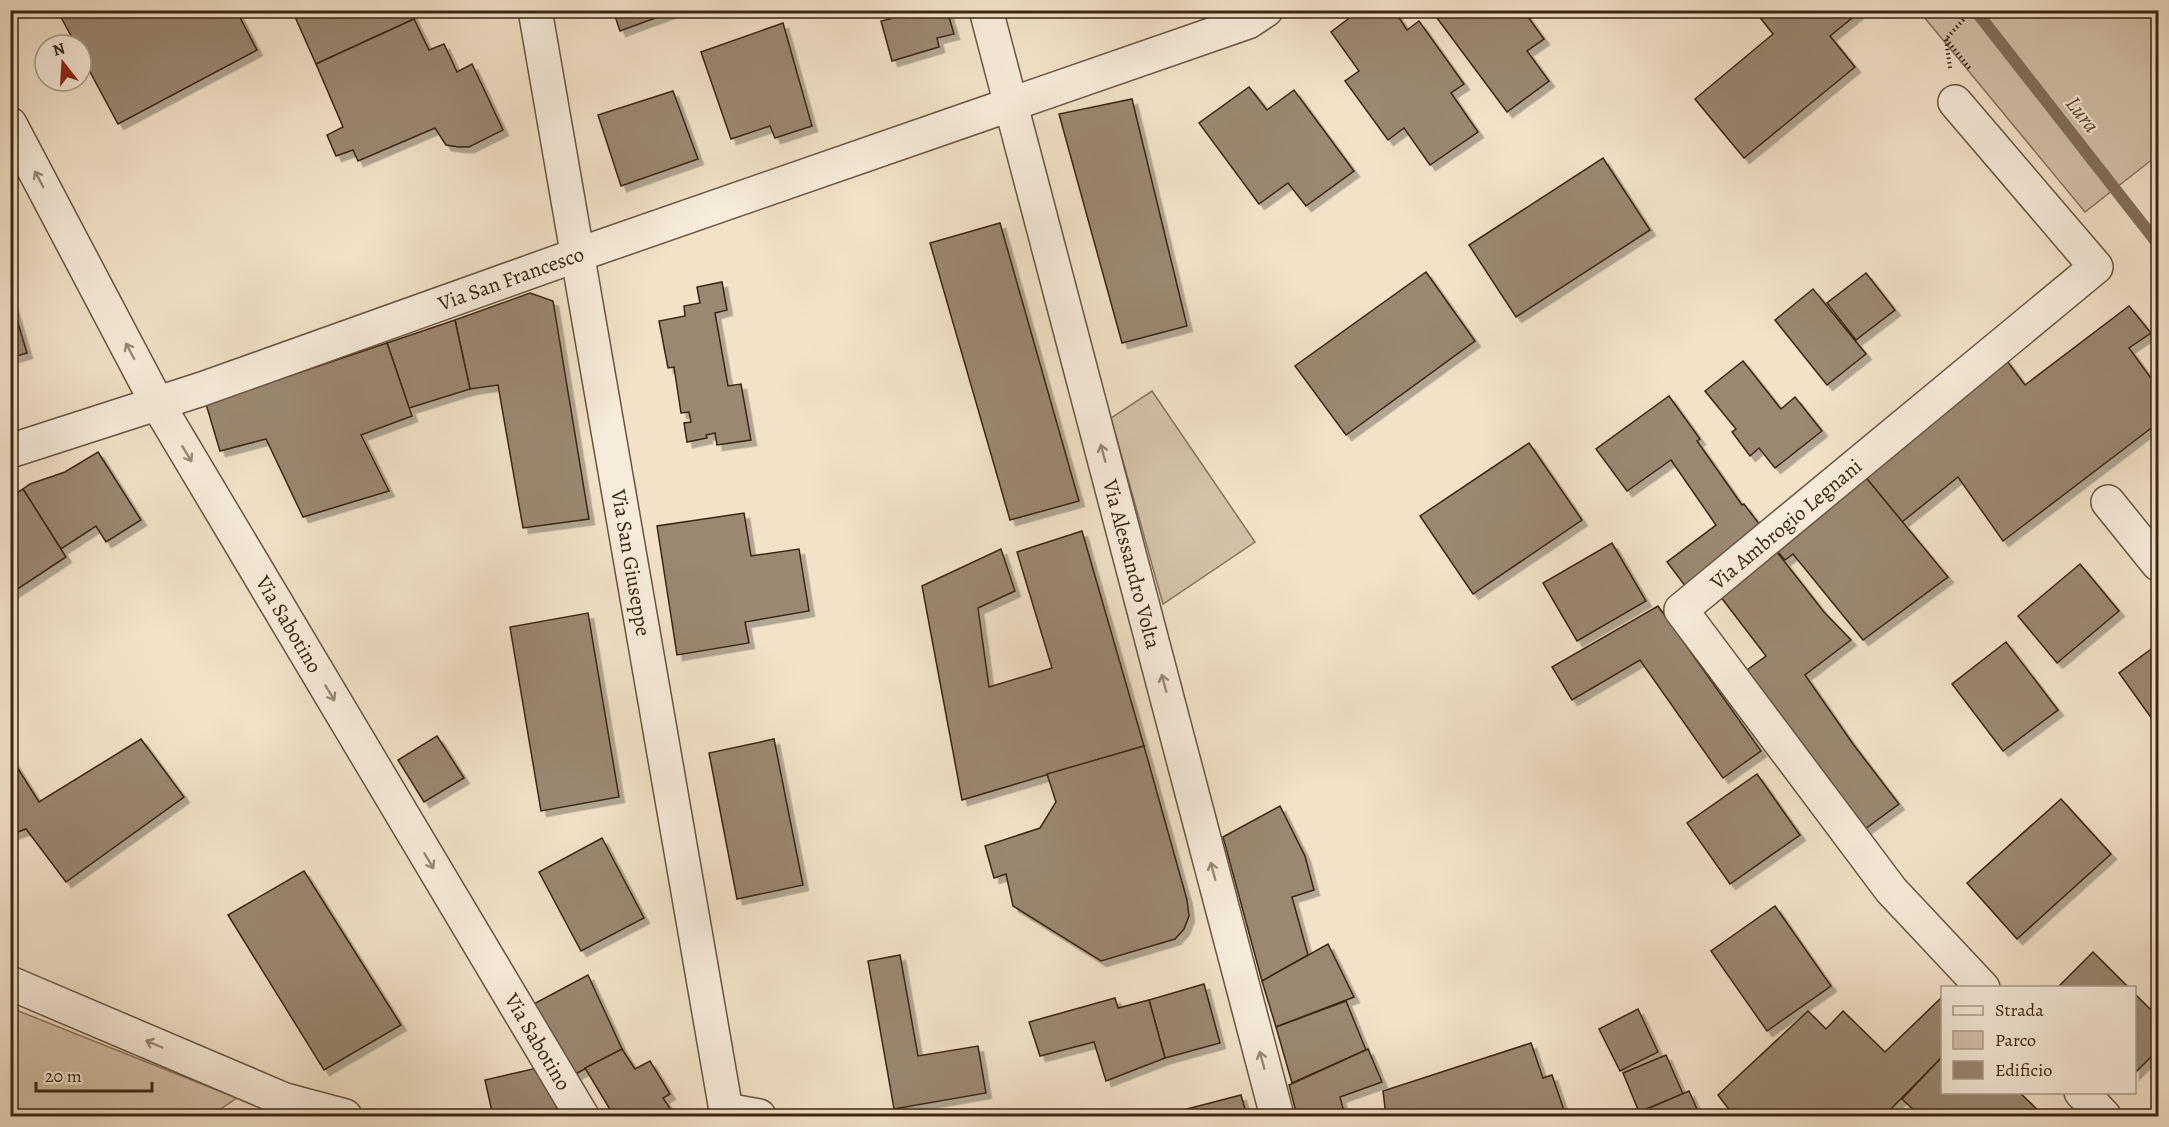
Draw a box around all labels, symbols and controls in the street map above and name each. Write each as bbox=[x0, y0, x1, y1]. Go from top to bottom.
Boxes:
north arrow bbox=[33, 33, 93, 93]
text: N bbox=[50, 37, 68, 62]
water label: Lura bbox=[2058, 90, 2106, 139]
one-way arrow bbox=[33, 170, 44, 188]
street label: Via San Francesco bbox=[433, 240, 588, 318]
one-way arrow bbox=[123, 343, 135, 361]
one-way arrow bbox=[1097, 444, 1109, 463]
one-way arrow bbox=[181, 445, 193, 462]
street label: Via Ambrogio Legnani bbox=[1703, 452, 1868, 597]
street label: Via Alessandro Volta bbox=[1096, 476, 1168, 652]
street label: Via San Giuseppe bbox=[604, 486, 657, 638]
street label: Via Sabotino bbox=[249, 570, 329, 678]
one-way arrow bbox=[1157, 674, 1169, 693]
one-way arrow bbox=[324, 684, 336, 701]
one-way arrow bbox=[424, 852, 436, 869]
one-way arrow bbox=[1207, 862, 1218, 881]
legend bbox=[1941, 986, 2136, 1094]
street label: Via Sabotino bbox=[497, 987, 578, 1096]
text: Strada bbox=[1995, 998, 2044, 1022]
text: Parco bbox=[1995, 1028, 2036, 1052]
one-way arrow bbox=[145, 1038, 163, 1049]
one-way arrow bbox=[1256, 1051, 1268, 1070]
scale bar bbox=[36, 1055, 152, 1093]
text: Edificio bbox=[1995, 1058, 2052, 1082]
text: 20 m bbox=[45, 1064, 82, 1088]

